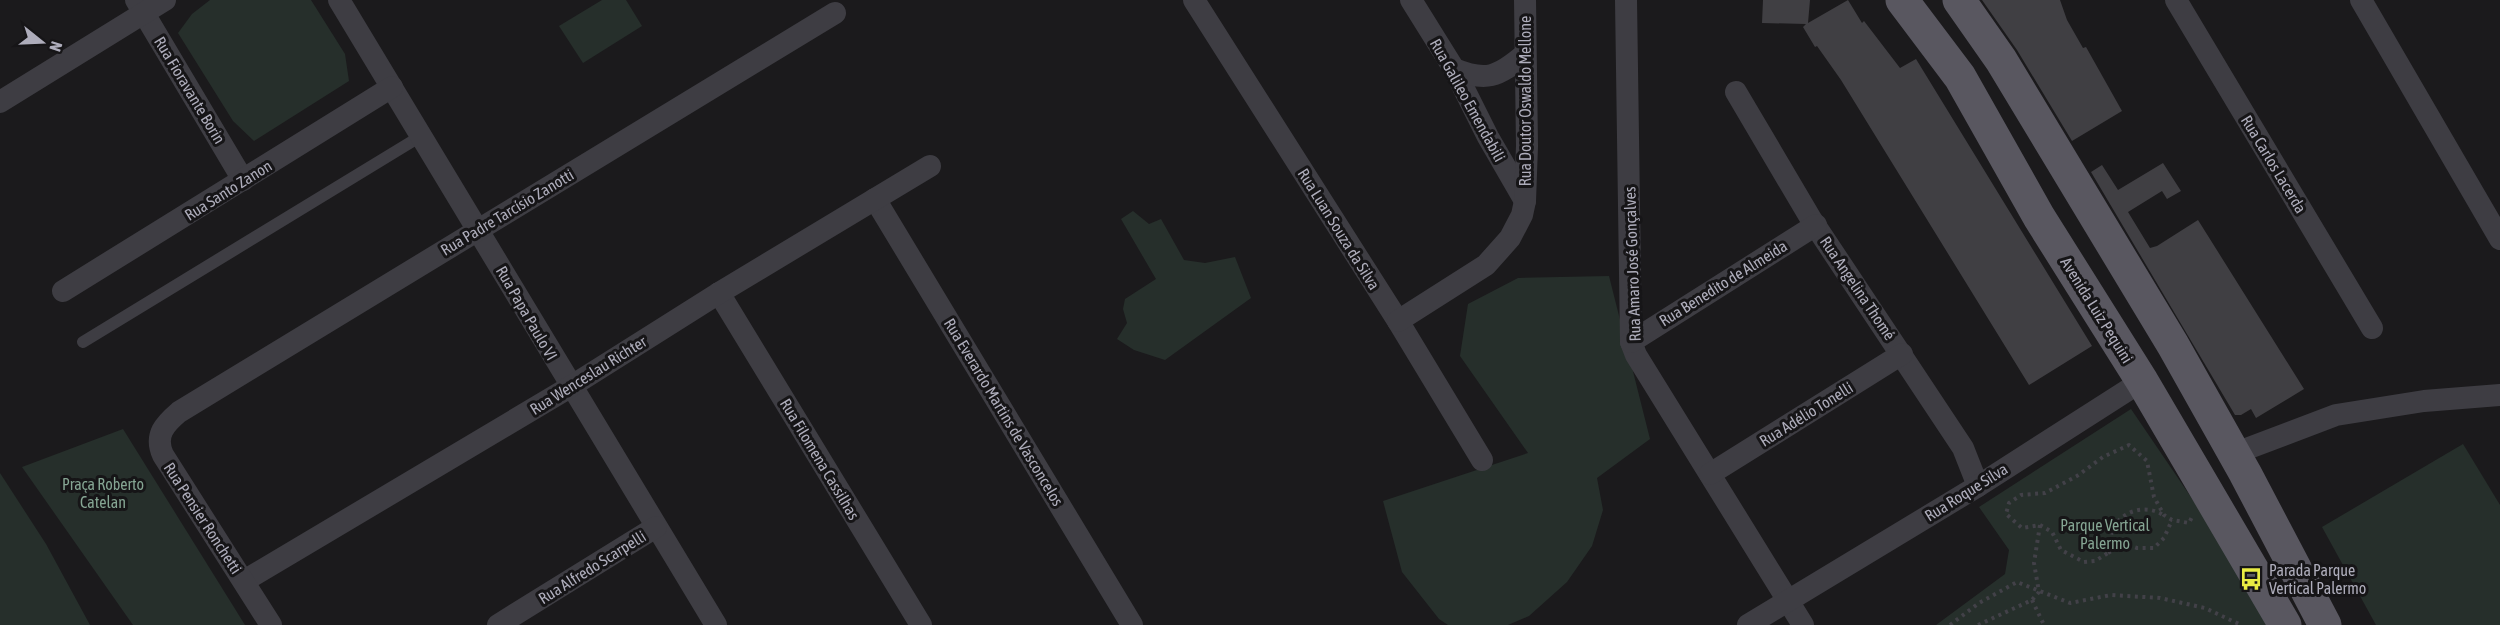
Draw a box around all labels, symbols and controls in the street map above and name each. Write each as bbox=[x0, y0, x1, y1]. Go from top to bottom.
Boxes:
north arrow bbox=[12, 12, 72, 72]
street label: Rua Doutor Oswaldo Mellone bbox=[1516, 16, 1534, 186]
street label: Rua Fioravante Borin bbox=[151, 33, 229, 147]
street label: Rua Galileo Emendabili bbox=[1427, 35, 1509, 165]
text: N bbox=[46, 39, 66, 54]
street label: Rua Carlos Lacerda bbox=[2238, 112, 2310, 216]
street label: Rua Santo Zanon bbox=[181, 156, 275, 224]
street label: Rua Padre Tarcísio Zanotti bbox=[437, 165, 577, 259]
street label: Rua Luan Souza da Silva bbox=[1294, 165, 1384, 293]
street label: Rua Amaro José Gonçalves bbox=[1620, 186, 1645, 342]
street label: Rua Angelina Thomé bbox=[1816, 233, 1899, 344]
street label: Rua Benedito de Almeida bbox=[1656, 236, 1790, 330]
street label: Avenida Luiz Pequini bbox=[2056, 254, 2137, 367]
street label: Rua Papa Paulo VI bbox=[492, 263, 561, 364]
street label: Rua Everardo Martins de Vasconcelos bbox=[941, 315, 1067, 509]
street label: Rua Wenceslau Richter bbox=[527, 332, 650, 418]
street label: Rua Adélio Tonelli bbox=[1756, 378, 1856, 450]
street label: Rua Filomena Cassilhas bbox=[777, 395, 863, 523]
street label: Rua Pensier Ronchetti bbox=[160, 459, 246, 577]
street label: Rua Roque Silva bbox=[1921, 459, 2011, 525]
park label: Praça Roberto Catelan bbox=[62, 475, 144, 511]
park label: Parque Vertical Palermo bbox=[2060, 516, 2151, 552]
street label: Rua Alfredo Scarpelli bbox=[535, 527, 649, 608]
place label: Parada Parque Vertical Palermo bbox=[2269, 561, 2366, 597]
bus stop icon: Parada Parque Vertical Palermo bbox=[2238, 566, 2264, 592]

